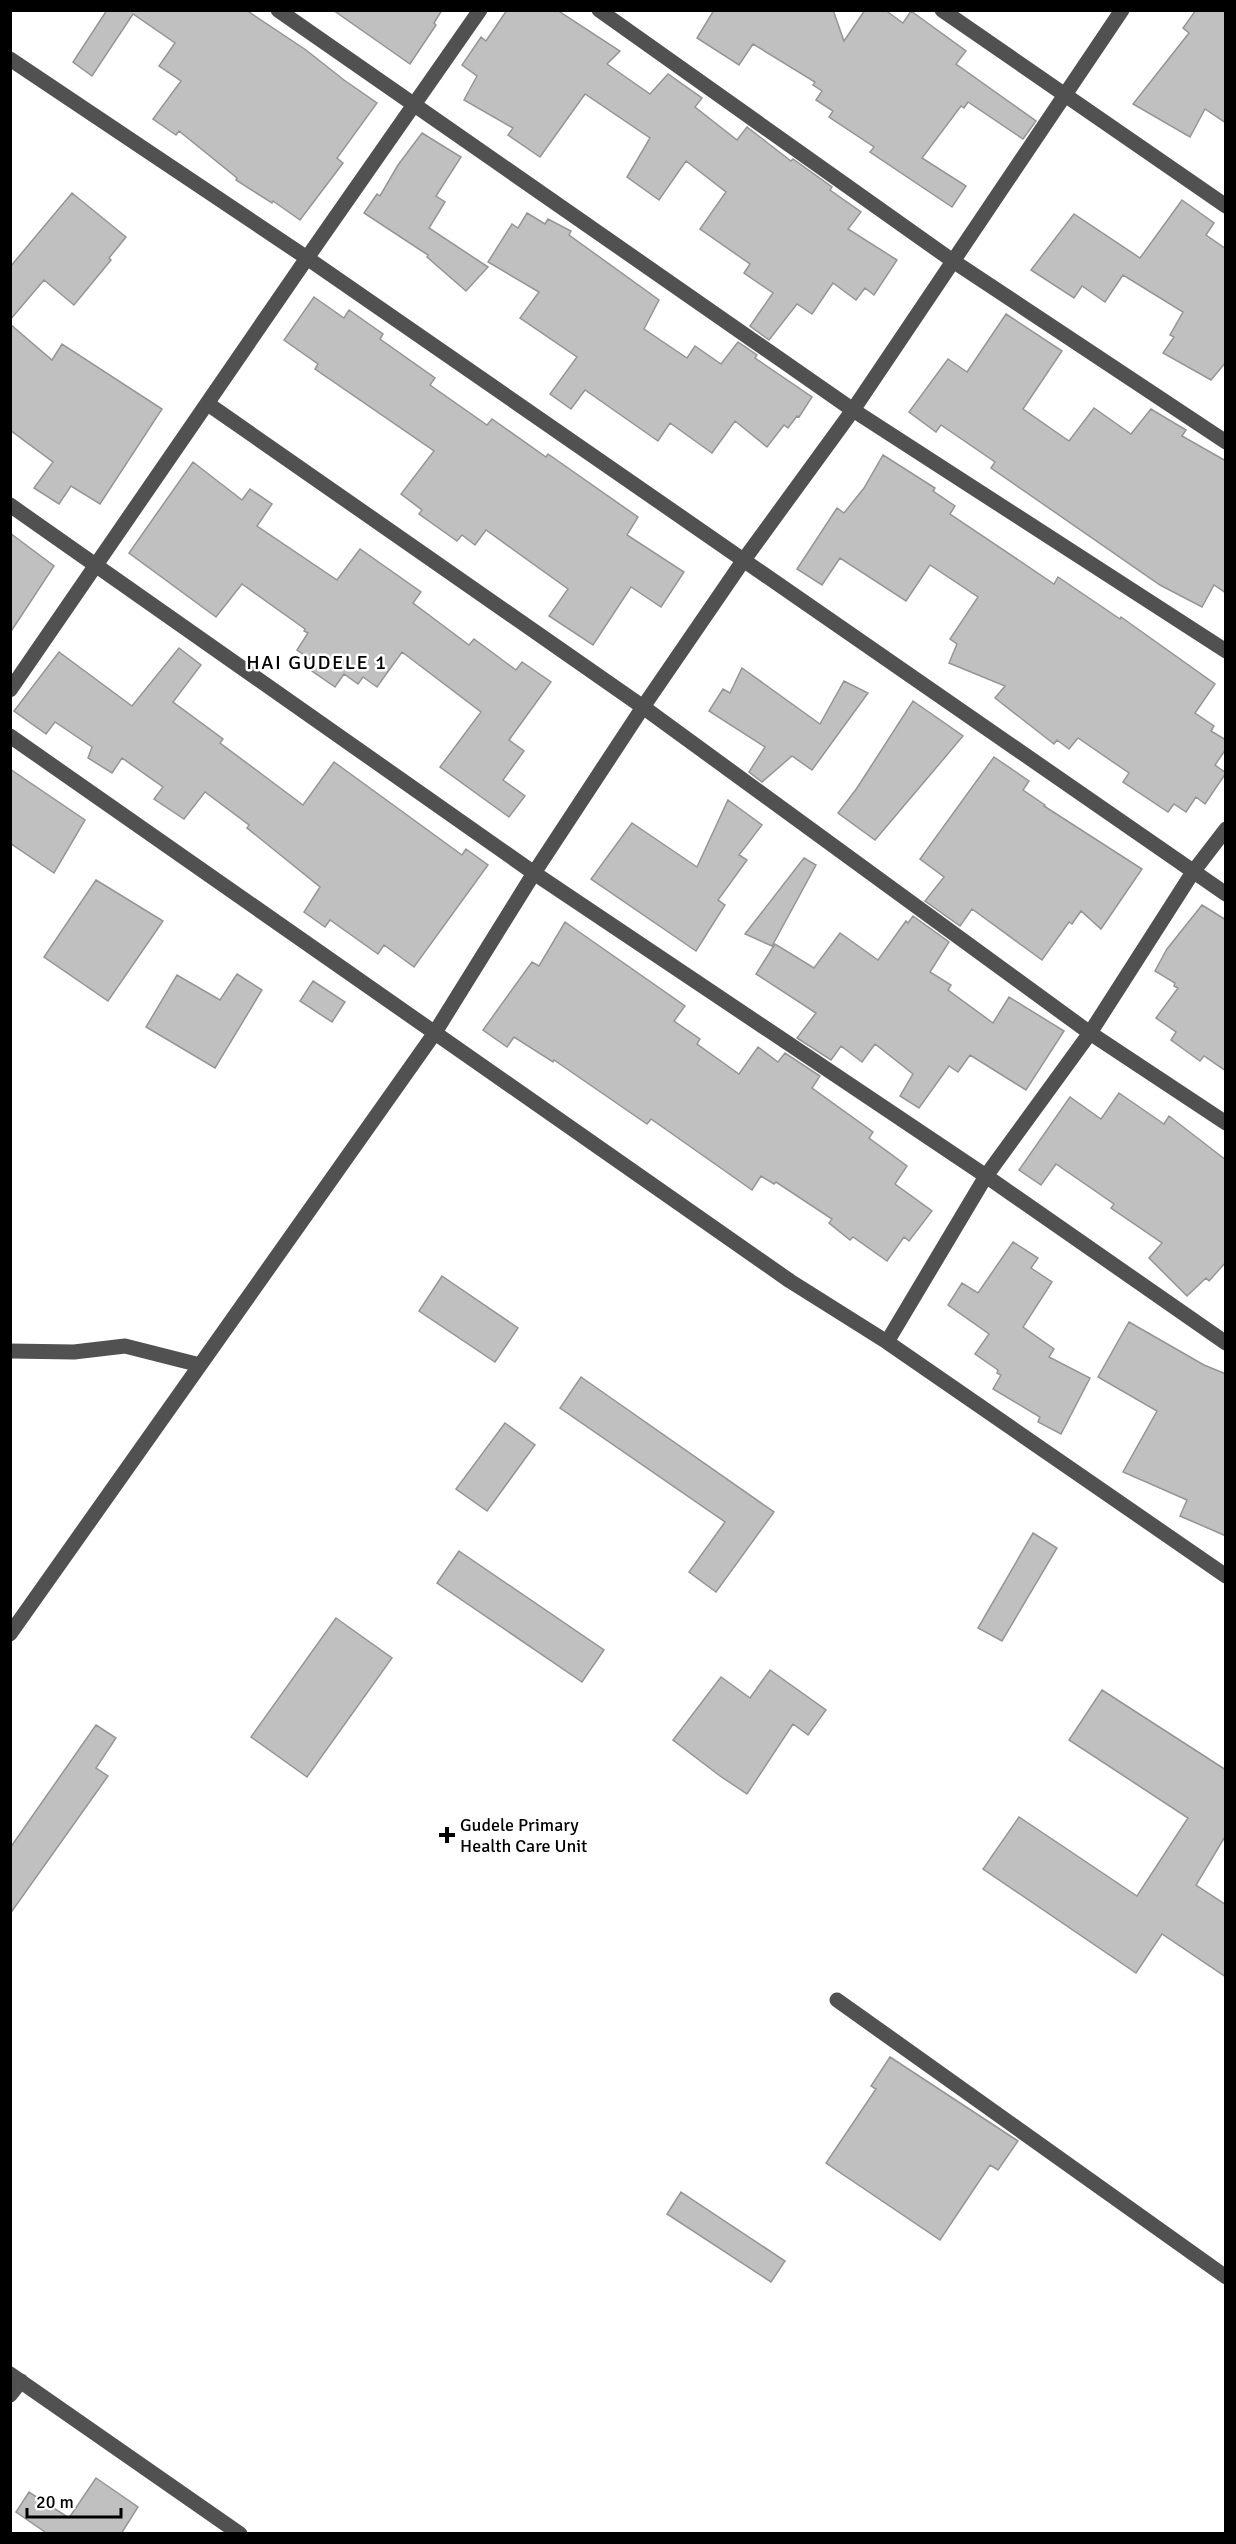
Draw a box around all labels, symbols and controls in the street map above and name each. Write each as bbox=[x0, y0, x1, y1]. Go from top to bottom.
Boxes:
district label: HAI GUDELE 1 bbox=[246, 650, 388, 675]
place label: Gudele Primary Health Care Unit bbox=[460, 1814, 587, 1857]
marker: Gudele Primary Health Care Unit bbox=[438, 1826, 456, 1844]
scale bar bbox=[27, 2481, 122, 2519]
text: 20 m bbox=[36, 2491, 74, 2513]

